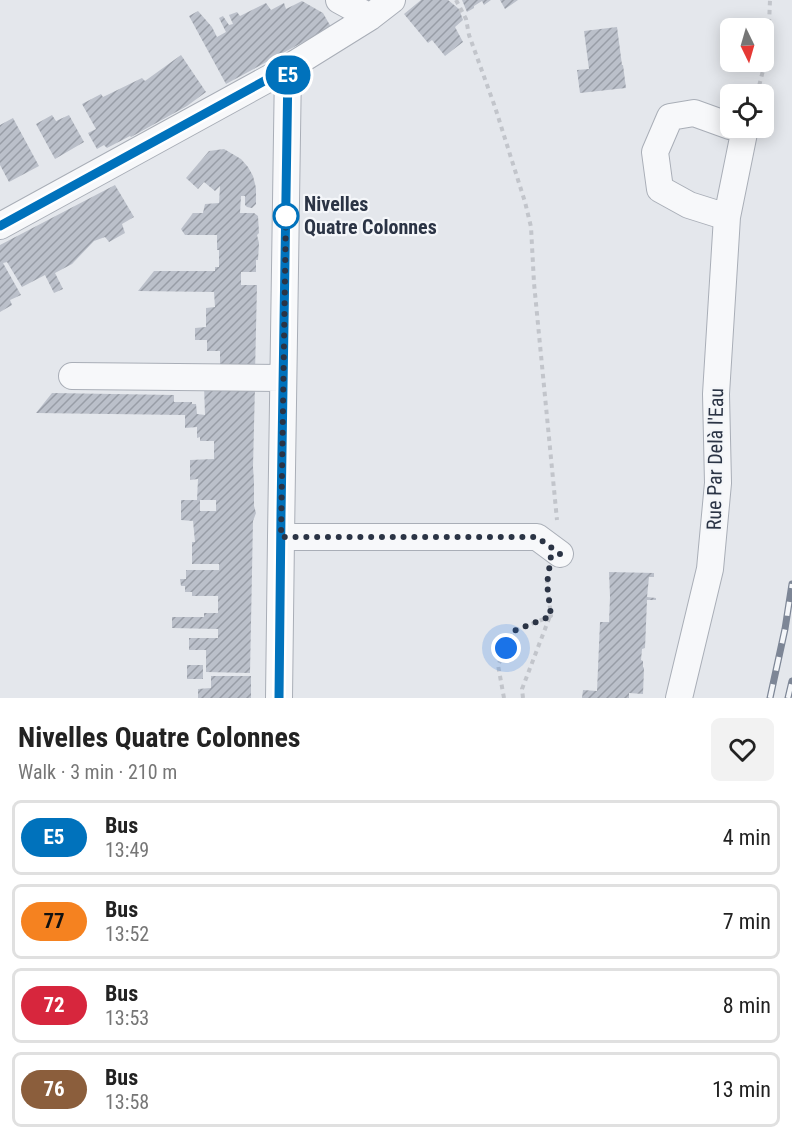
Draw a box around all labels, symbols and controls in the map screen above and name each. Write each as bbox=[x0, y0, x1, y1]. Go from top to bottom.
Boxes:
north arrow bbox=[720, 18, 774, 72]
map controls bbox=[720, 18, 774, 138]
line badge: E5 bbox=[261, 56, 315, 94]
text: E5 bbox=[278, 63, 298, 87]
button: locate bbox=[720, 84, 774, 138]
place label: Nivelles Quatre Colonnes bbox=[304, 192, 437, 239]
marker: Nivelles Quatre Colonnes bbox=[273, 203, 299, 229]
street label: Rue Par Delà l'Eau bbox=[702, 388, 728, 530]
your location bbox=[491, 633, 521, 663]
button: heart bbox=[711, 718, 774, 781]
text: Nivelles Quatre Colonnes bbox=[18, 721, 301, 754]
text: Walk · 3 min · 210 m bbox=[18, 760, 177, 784]
text: Bus bbox=[105, 813, 138, 838]
text: E5 bbox=[44, 825, 64, 849]
text: 4 min bbox=[723, 825, 771, 850]
text: 13:49 bbox=[105, 838, 149, 862]
text: Bus bbox=[105, 897, 138, 922]
text: 77 bbox=[43, 909, 65, 933]
text: 7 min bbox=[723, 909, 771, 934]
text: 13:52 bbox=[105, 922, 149, 946]
text: Bus bbox=[105, 981, 138, 1006]
text: 72 bbox=[43, 993, 65, 1017]
text: 8 min bbox=[723, 993, 771, 1018]
text: 13:53 bbox=[105, 1006, 149, 1030]
text: Bus bbox=[105, 1065, 138, 1090]
text: 76 bbox=[43, 1077, 65, 1101]
text: 13 min bbox=[712, 1077, 771, 1102]
text: 13:58 bbox=[105, 1090, 149, 1114]

